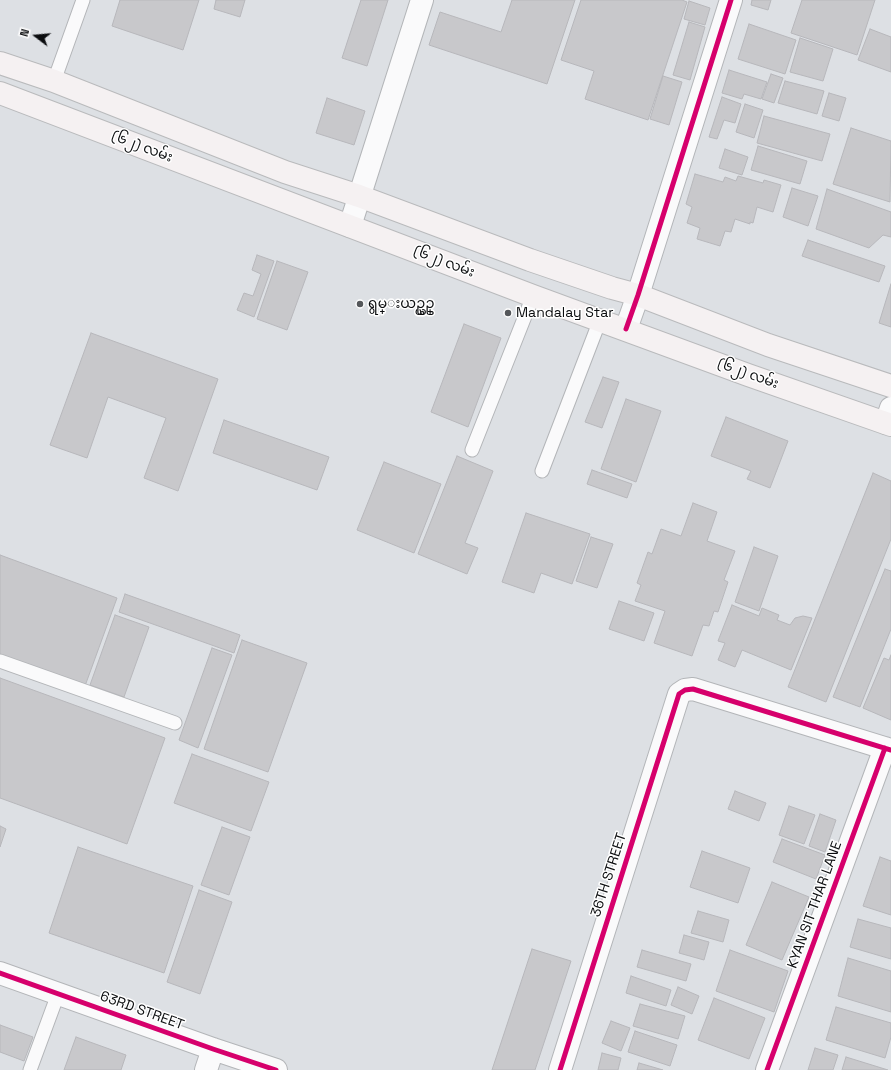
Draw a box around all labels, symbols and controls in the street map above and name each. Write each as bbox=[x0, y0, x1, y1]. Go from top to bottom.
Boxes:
north arrow bbox=[16, 16, 56, 56]
text: N bbox=[17, 27, 32, 38]
street label: (၆၂) လမ်း bbox=[109, 128, 175, 166]
street label: (၆၂) လမ်း bbox=[411, 243, 477, 281]
place label: ရွမ္းယဥ္ယဥ္ bbox=[368, 296, 435, 312]
marker: ရွမ္းယဥ္ယဥ္ bbox=[355, 299, 365, 309]
place label: Mandalay Star bbox=[516, 305, 614, 321]
marker: Mandalay Star bbox=[503, 308, 513, 318]
street label: (၆၂) လမ်း bbox=[715, 355, 781, 393]
street label: 36TH STREET bbox=[588, 831, 630, 919]
street label: KYAN SIT THAR LANE bbox=[784, 839, 846, 971]
street label: 63RD STREET bbox=[98, 988, 186, 1034]

